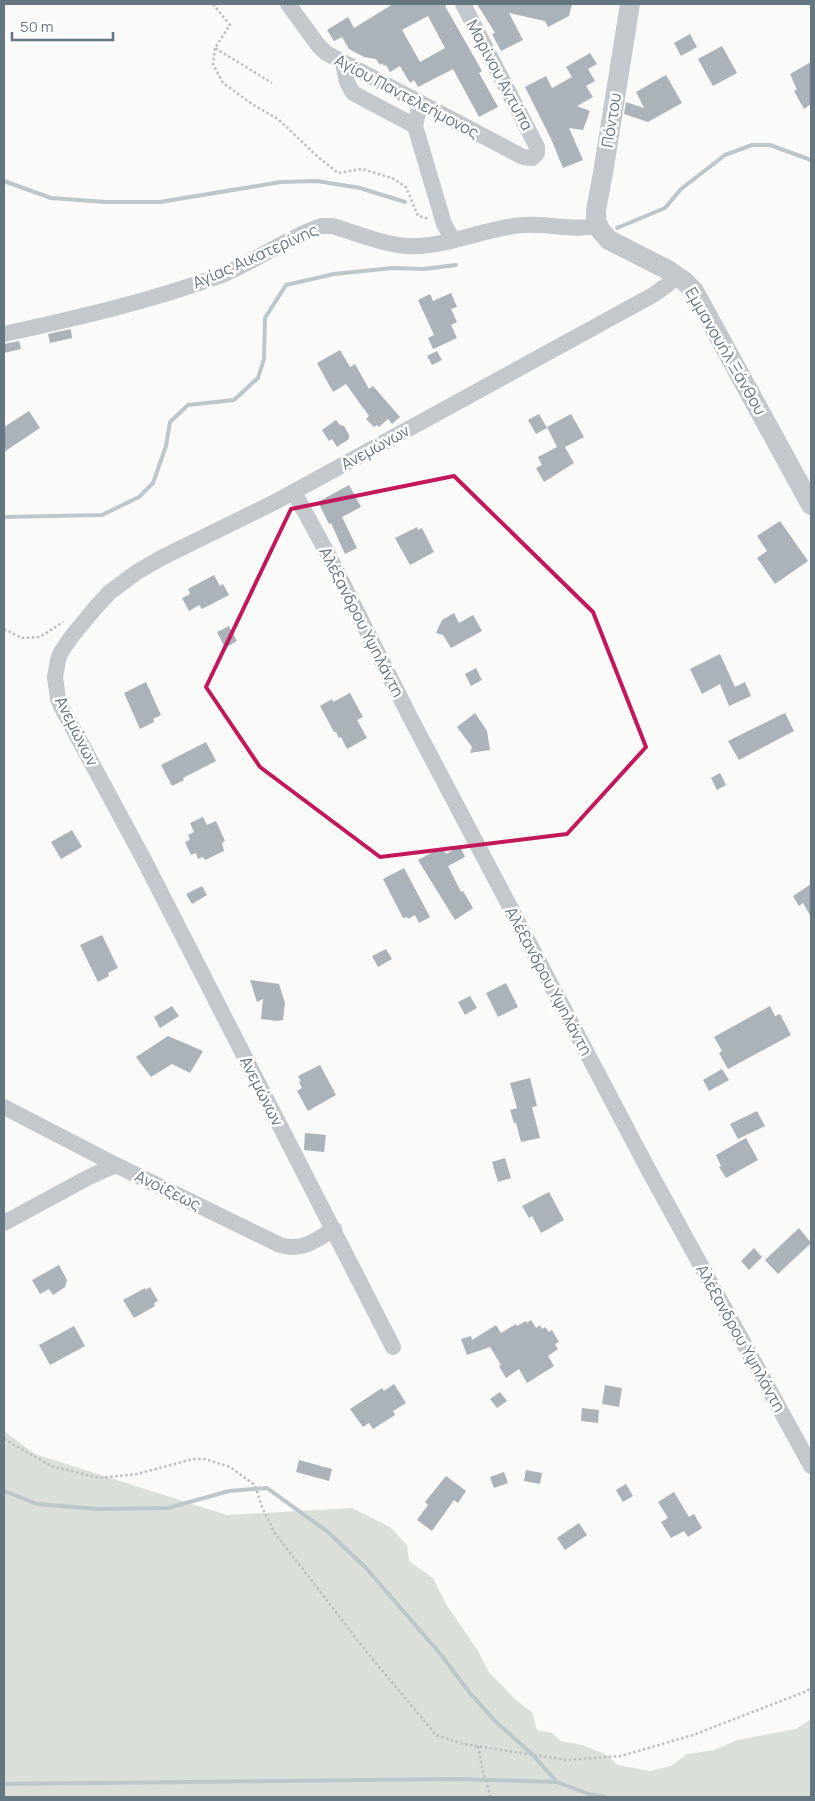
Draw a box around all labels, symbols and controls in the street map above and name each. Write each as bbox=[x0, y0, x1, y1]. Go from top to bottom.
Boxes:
scale bar bbox=[12, 10, 114, 42]
text: 50 m bbox=[20, 16, 54, 37]
street label: Μαρίνου Αντύπα bbox=[462, 16, 538, 134]
street label: Αγίου Παντελεήμονος bbox=[331, 49, 483, 143]
street label: Πόντου bbox=[596, 91, 626, 149]
street label: Αγίας Αικατερίνης bbox=[189, 218, 321, 294]
street label: Εμμανουήλ Ξάνθου bbox=[680, 283, 772, 419]
street label: Ανεμώνων bbox=[337, 419, 413, 475]
street label: Αλέξανδρου Υψηλάντη bbox=[315, 543, 409, 701]
street label: Ανεμώνων bbox=[50, 692, 104, 770]
street label: Αλέξανδρου Υψηλάντη bbox=[500, 903, 598, 1059]
street label: Ανεμώνων bbox=[235, 1052, 289, 1130]
street label: Ανοίξεως bbox=[131, 1165, 205, 1215]
street label: Αλέξανδρου Υψηλάντη bbox=[691, 1260, 791, 1416]

